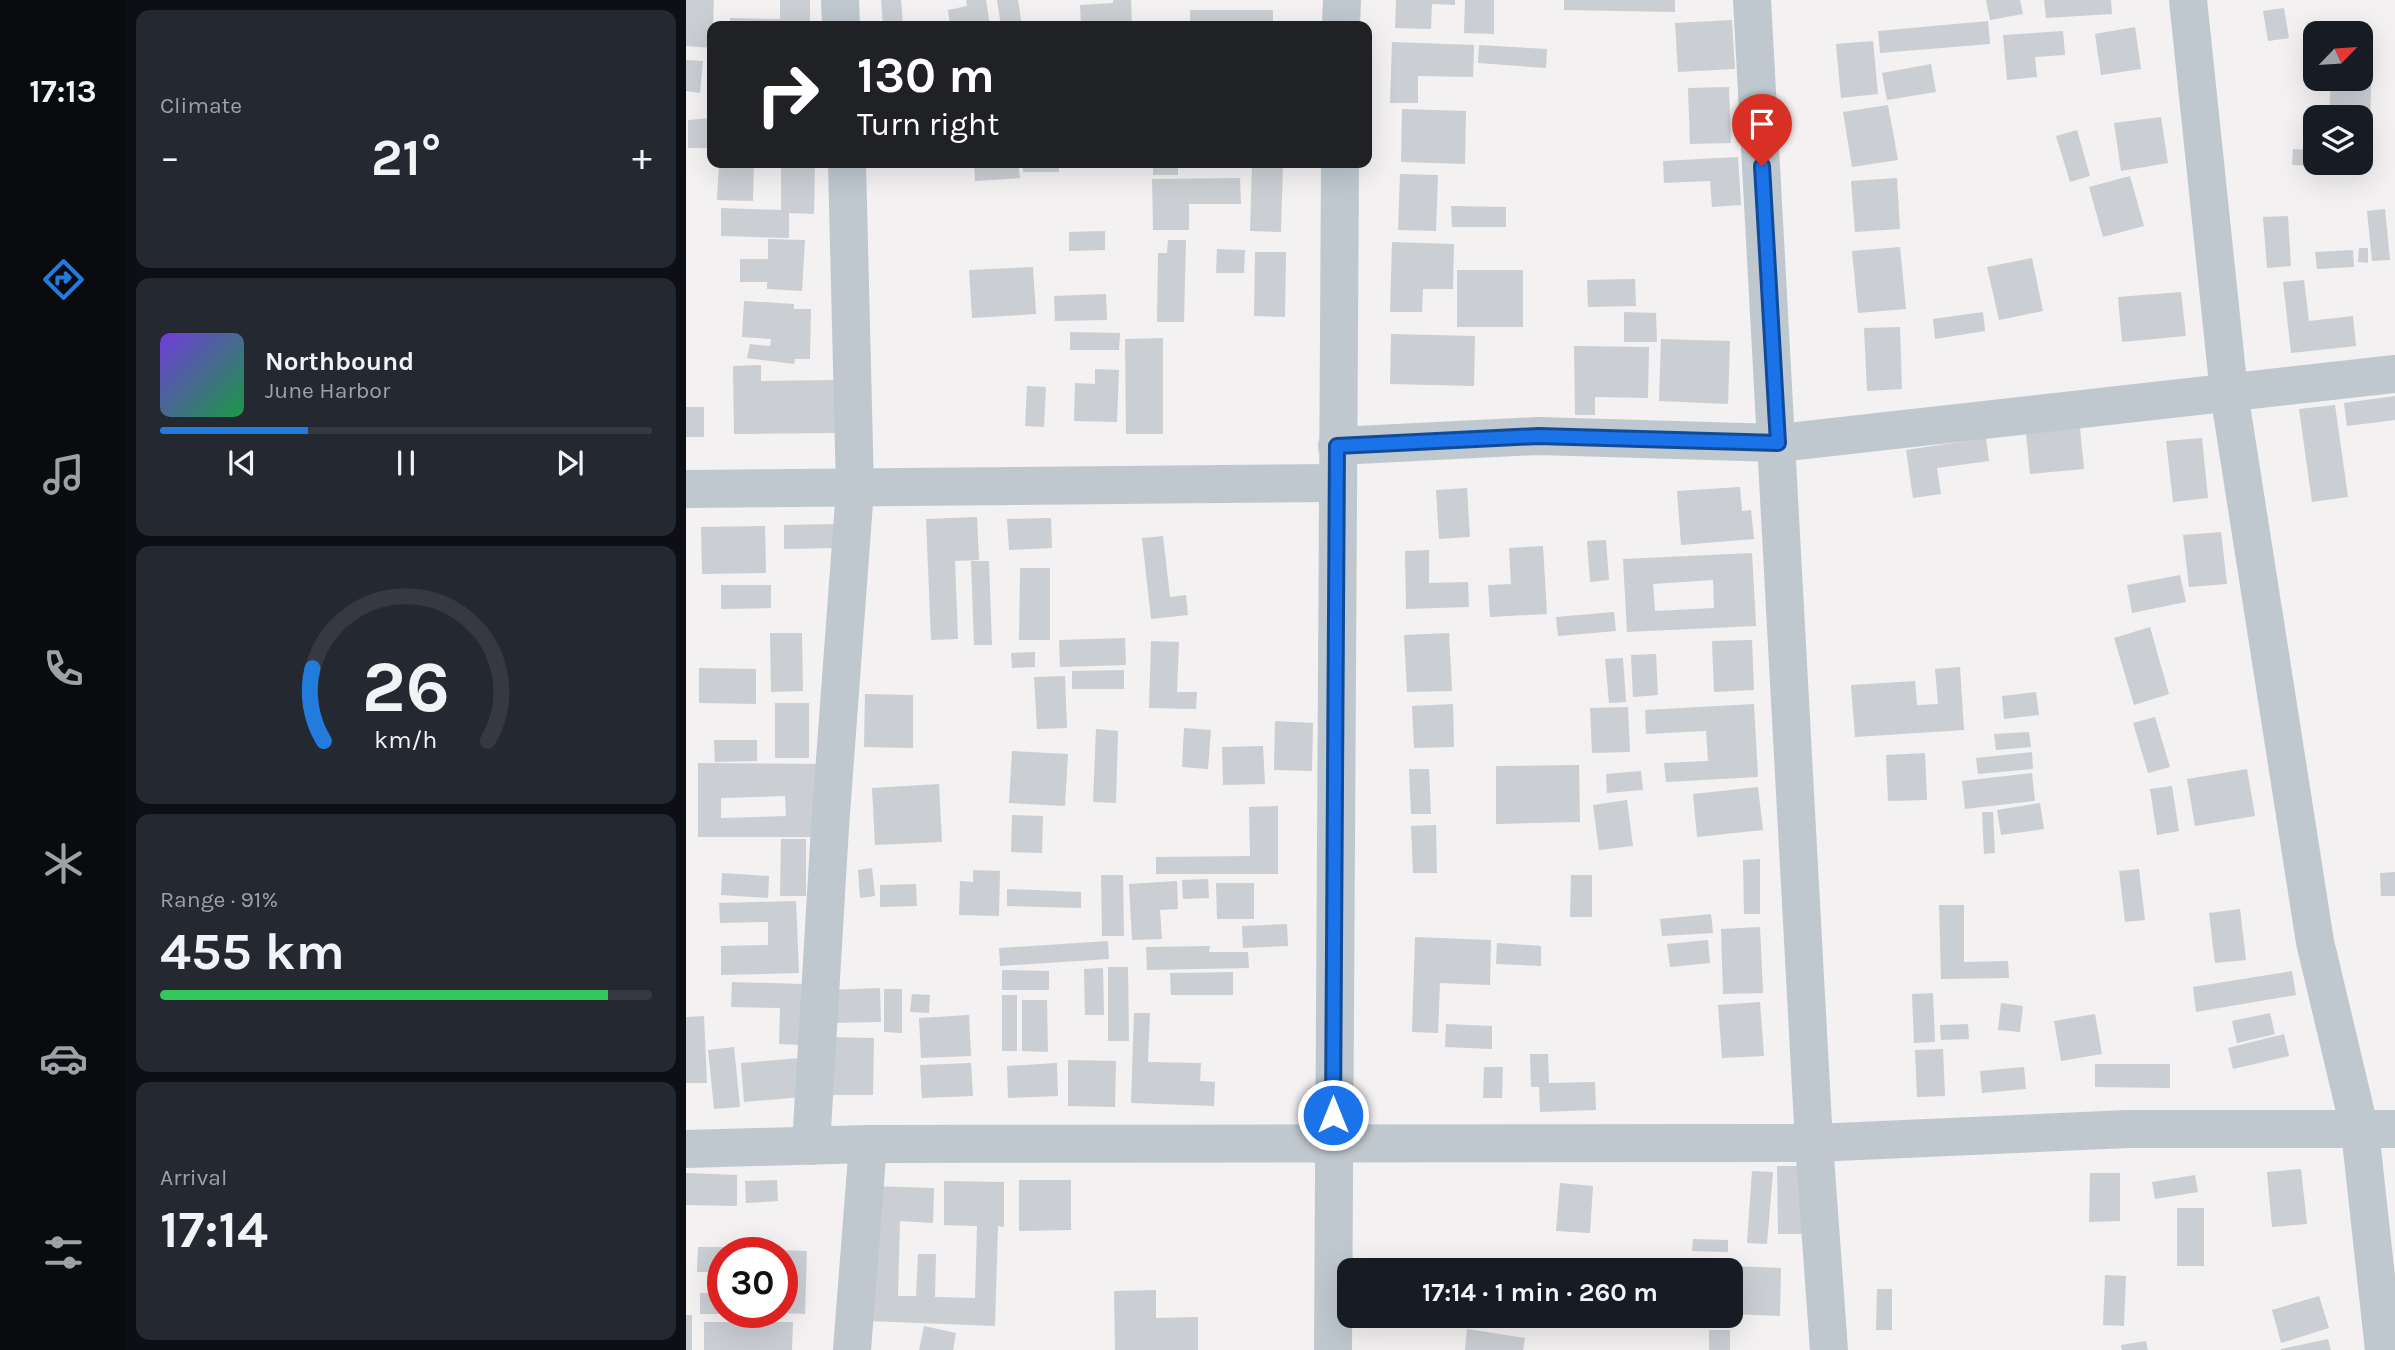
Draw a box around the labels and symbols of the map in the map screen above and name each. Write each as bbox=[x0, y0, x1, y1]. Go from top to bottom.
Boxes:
north arrow bbox=[2303, 21, 2373, 91]
pin bbox=[1732, 94, 1792, 166]
position arrow bbox=[1296, 1078, 1370, 1152]
speed limit sign: 30 bbox=[707, 1237, 798, 1328]

